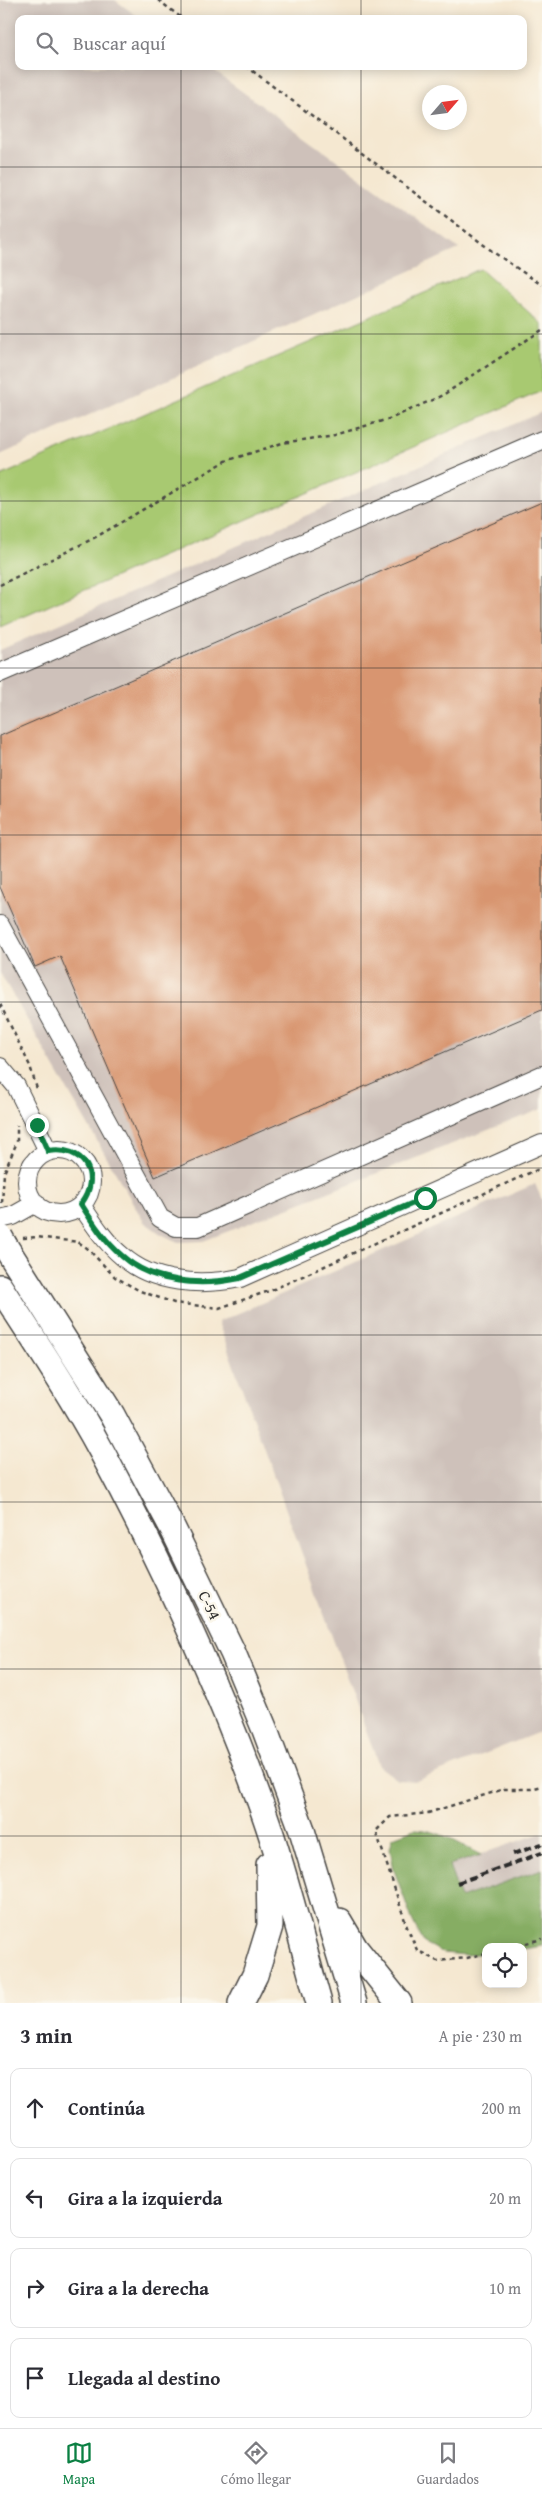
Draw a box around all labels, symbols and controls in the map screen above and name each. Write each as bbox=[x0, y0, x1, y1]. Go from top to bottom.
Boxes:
search box bbox=[15, 15, 527, 70]
icon: search bbox=[33, 29, 61, 57]
text: Buscar aquí bbox=[73, 29, 166, 57]
north arrow bbox=[422, 85, 467, 130]
route end bbox=[26, 1114, 49, 1137]
route start bbox=[414, 1187, 437, 1210]
street label: C-54 bbox=[193, 1586, 227, 1624]
map controls bbox=[482, 1943, 527, 1988]
button: locate bbox=[482, 1943, 527, 1988]
text: 3 min bbox=[20, 2020, 72, 2051]
text: A pie · 230 m bbox=[439, 2024, 522, 2048]
icon: ahead bbox=[21, 2094, 49, 2122]
text: Continúa bbox=[68, 2094, 145, 2122]
text: 200 m bbox=[481, 2096, 521, 2120]
icon: left bbox=[21, 2184, 49, 2212]
text: Gira a la izquierda bbox=[68, 2184, 223, 2212]
text: 20 m bbox=[489, 2186, 521, 2210]
icon: right bbox=[21, 2274, 49, 2302]
text: Gira a la derecha bbox=[68, 2274, 209, 2302]
text: 10 m bbox=[489, 2276, 521, 2300]
icon: arrive bbox=[21, 2364, 49, 2392]
text: Llegada al destino bbox=[68, 2364, 220, 2392]
tab: Mapa bbox=[63, 2439, 95, 2489]
tab: Cómo llegar bbox=[221, 2439, 291, 2489]
tab: Guardados bbox=[417, 2439, 479, 2489]

